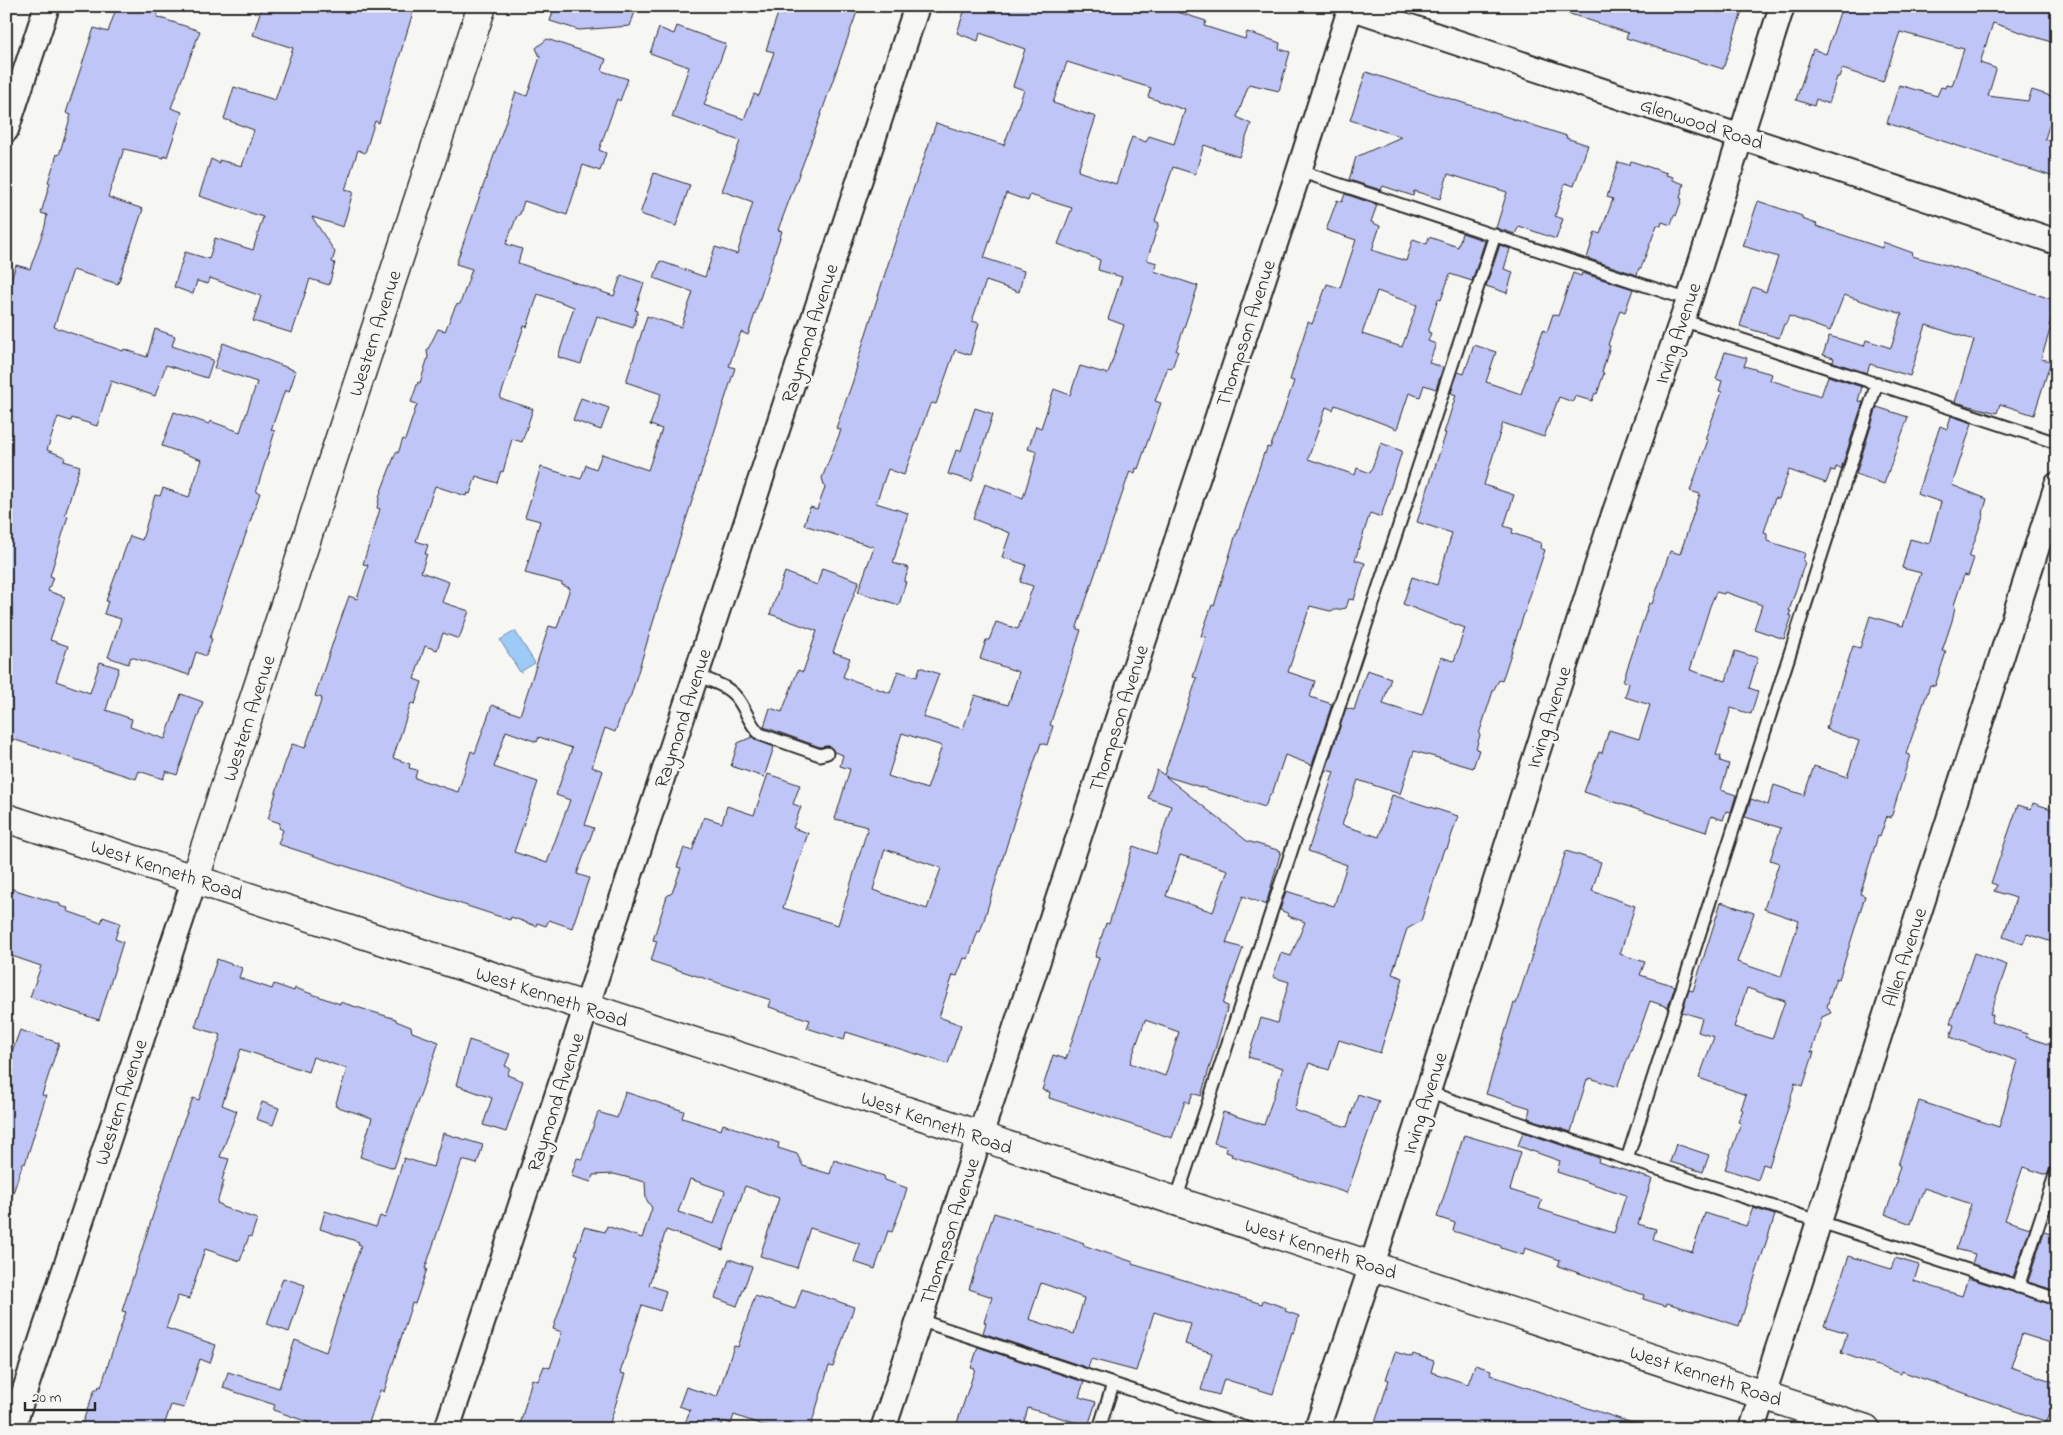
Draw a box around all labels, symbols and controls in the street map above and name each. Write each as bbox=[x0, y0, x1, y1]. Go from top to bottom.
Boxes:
street label: Glenwood Road bbox=[1636, 92, 1767, 159]
street label: Thompson Avenue bbox=[1210, 256, 1285, 411]
street label: Raymond Avenue bbox=[775, 260, 848, 407]
street label: Western Avenue bbox=[342, 267, 410, 401]
street label: Irving Avenue bbox=[1648, 279, 1711, 389]
street label: Thompson Avenue bbox=[1083, 641, 1158, 796]
street label: Raymond Avenue bbox=[648, 645, 721, 792]
street label: Western Avenue bbox=[216, 652, 284, 786]
street label: Irving Avenue bbox=[1520, 663, 1581, 773]
street label: West Kenneth Road bbox=[86, 833, 246, 910]
street label: Allen Avenue bbox=[1877, 904, 1936, 1011]
street label: West Kenneth Road bbox=[471, 960, 631, 1037]
street label: Raymond Avenue bbox=[521, 1029, 594, 1176]
street label: Western Avenue bbox=[88, 1036, 156, 1170]
street label: Irving Avenue bbox=[1396, 1049, 1457, 1159]
street label: West Kenneth Road bbox=[857, 1085, 1016, 1164]
street label: Thompson Avenue bbox=[914, 1154, 989, 1309]
street label: West Kenneth Road bbox=[1240, 1212, 1400, 1289]
street label: West Kenneth Road bbox=[1625, 1339, 1785, 1416]
scale bar bbox=[25, 1380, 95, 1412]
text: 20 m bbox=[32, 1387, 62, 1409]

